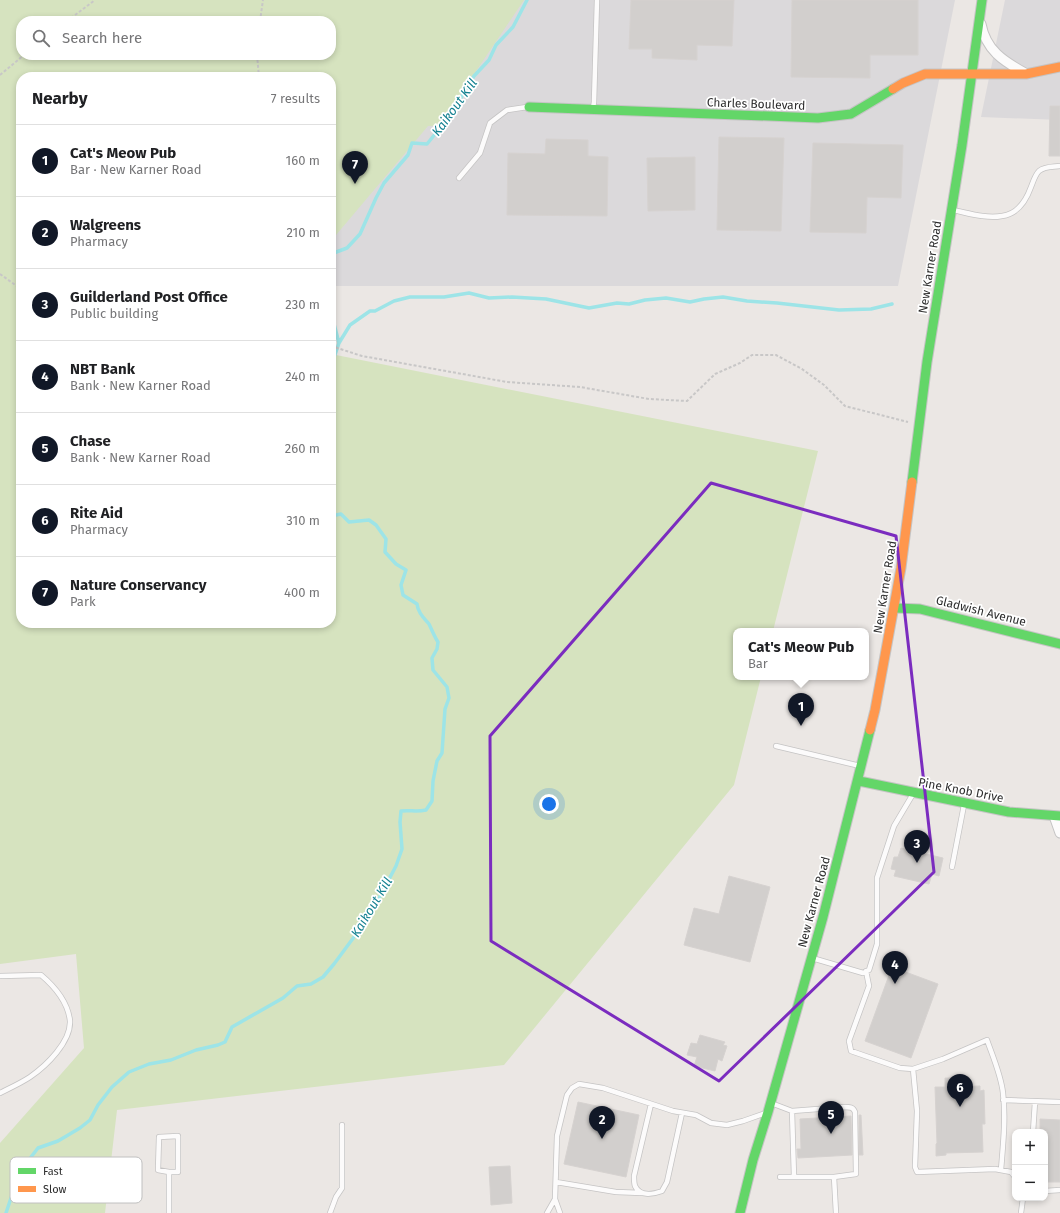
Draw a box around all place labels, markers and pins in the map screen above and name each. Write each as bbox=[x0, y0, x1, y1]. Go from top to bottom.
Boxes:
pin: 7 bbox=[342, 151, 368, 184]
pin: 1 bbox=[788, 693, 814, 726]
pin: 3 bbox=[904, 830, 930, 863]
pin: 4 bbox=[882, 951, 908, 984]
pin: 6 bbox=[947, 1074, 973, 1107]
pin: 5 bbox=[818, 1101, 844, 1134]
pin: 2 bbox=[589, 1106, 615, 1139]

